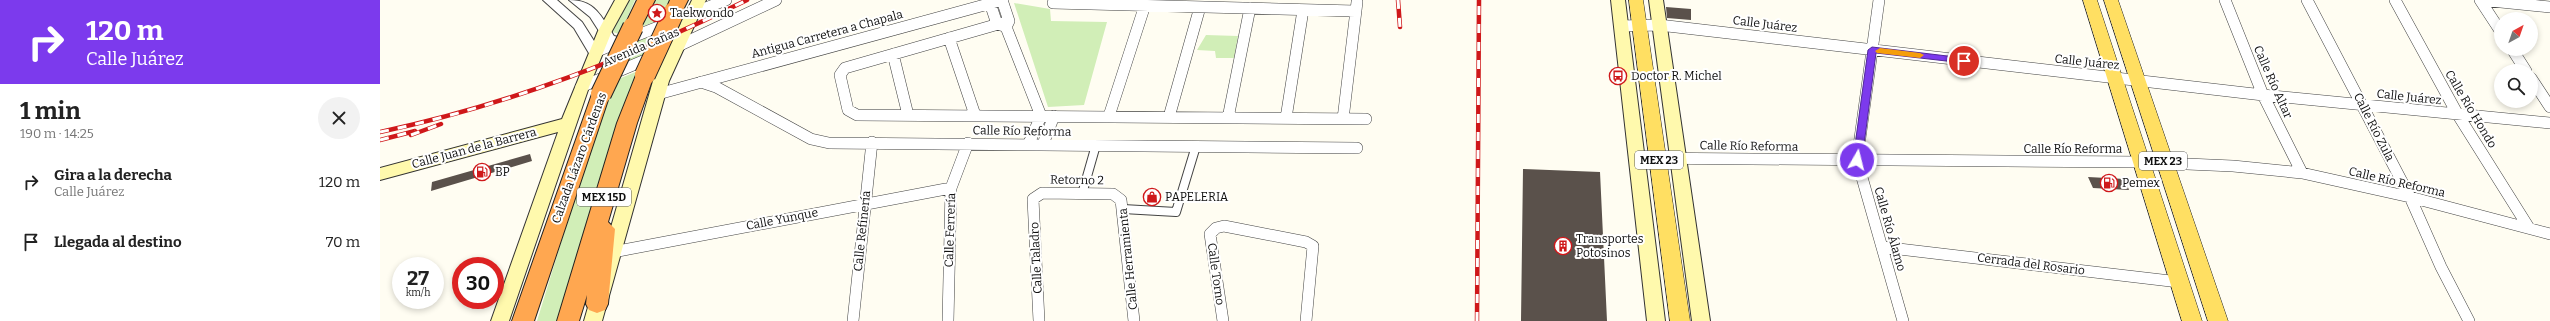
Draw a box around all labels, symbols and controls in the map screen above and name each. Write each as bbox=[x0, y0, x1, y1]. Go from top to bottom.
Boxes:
place icon: Taekwondo bbox=[647, 3, 667, 23]
place label: Taekwondo bbox=[670, 6, 734, 20]
street label: Antigua Carretera a Chapala bbox=[750, 7, 905, 61]
north arrow bbox=[2494, 12, 2538, 56]
map controls bbox=[2494, 12, 2538, 108]
street label: Calle Juárez bbox=[1732, 13, 1798, 35]
text: 120 m bbox=[86, 14, 163, 47]
icon: right bbox=[20, 16, 72, 68]
street label: Avenida Cañas bbox=[601, 25, 682, 69]
street label: Calle Río Altar bbox=[2251, 43, 2296, 121]
pin bbox=[1947, 44, 1981, 78]
text: Calle Juárez bbox=[86, 48, 184, 70]
icon: arrive bbox=[1953, 50, 1975, 72]
street label: Calle Juárez bbox=[2054, 52, 2120, 72]
button: search bbox=[2494, 64, 2538, 108]
bus stop icon: Doctor R. Michel bbox=[1608, 66, 1628, 86]
street label: Calle Río Hondo bbox=[2442, 67, 2500, 151]
place label: Doctor R. Michel bbox=[1631, 69, 1722, 83]
street label: Calle Juárez bbox=[2376, 87, 2442, 107]
street label: Calzada Lázaro Cárdenas bbox=[549, 90, 609, 225]
street label: Calle Río Zula bbox=[2351, 90, 2397, 164]
text: 1 min bbox=[20, 97, 81, 125]
button: close bbox=[318, 97, 360, 139]
street label: Calle Río Reforma bbox=[972, 123, 1072, 139]
street label: Calle Juan de la Barrera bbox=[410, 125, 538, 171]
text: 190 m · 14:25 bbox=[20, 126, 94, 141]
street label: Calle Río Reforma bbox=[1699, 138, 1799, 154]
position arrow bbox=[1836, 139, 1878, 181]
street label: Calle Río Reforma bbox=[2024, 142, 2123, 156]
road number: MEX 23 bbox=[1635, 151, 1683, 169]
road number: MEX 23 bbox=[2139, 152, 2187, 170]
fuel station icon: BP bbox=[472, 162, 492, 182]
street label: Calle Río Reforma bbox=[2347, 164, 2447, 200]
place label: BP bbox=[495, 165, 510, 179]
text: Gira a la derecha bbox=[54, 166, 172, 184]
icon: right bbox=[20, 171, 42, 193]
text: 120 m bbox=[319, 173, 360, 191]
street label: Retorno 2 bbox=[1050, 173, 1104, 187]
fuel station icon: Pemex bbox=[2099, 173, 2119, 193]
place label: Pemex bbox=[2122, 176, 2160, 190]
text: Calle Juárez bbox=[54, 184, 125, 199]
street label: Calle Río Álamo bbox=[1871, 185, 1910, 273]
shop icon: PAPELERIA bbox=[1142, 187, 1162, 207]
road number: MEX 15D bbox=[577, 188, 631, 206]
street label: Calle Refinería bbox=[851, 189, 873, 272]
place label: PAPELERIA bbox=[1165, 190, 1229, 204]
street label: Calle Ferrería bbox=[942, 192, 958, 267]
street label: Calle Yunque bbox=[745, 205, 819, 233]
street label: Calle Herramienta bbox=[1116, 207, 1140, 311]
street label: Calle Taladro bbox=[1027, 222, 1045, 294]
icon: arrive bbox=[20, 231, 42, 253]
place label: Transportes Potosinos bbox=[1576, 232, 1644, 260]
text: Llegada al destino bbox=[54, 233, 182, 251]
text: 70 m bbox=[326, 233, 360, 251]
building icon: Transportes Potosinos bbox=[1553, 236, 1573, 256]
street label: Calle Torno bbox=[1205, 242, 1227, 306]
street label: Cerrada del Rosario bbox=[1976, 250, 2086, 278]
speed limit sign: 30 bbox=[452, 257, 504, 309]
text: 27 bbox=[407, 266, 429, 290]
text: km/h bbox=[406, 287, 430, 299]

